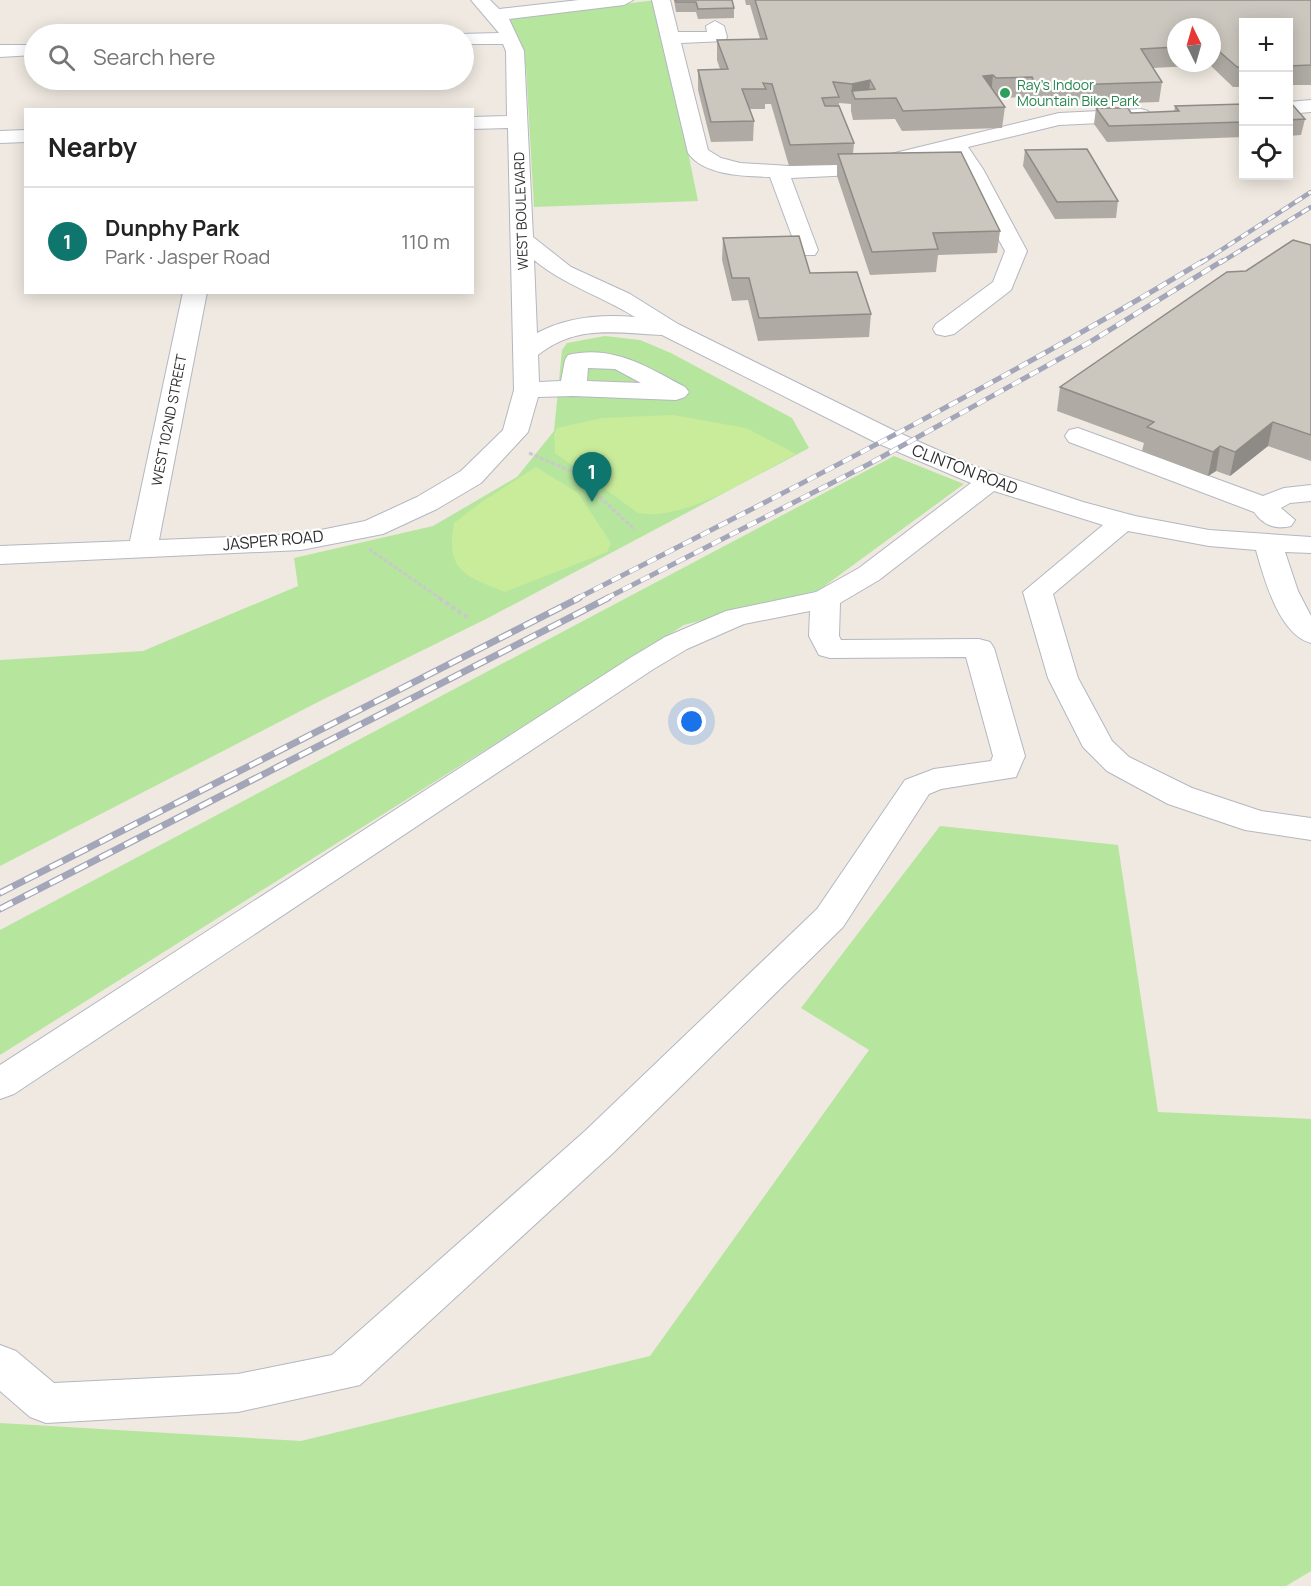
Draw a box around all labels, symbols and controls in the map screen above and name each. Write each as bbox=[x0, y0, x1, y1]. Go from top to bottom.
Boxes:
north arrow bbox=[1167, 18, 1221, 72]
map controls bbox=[1239, 18, 1293, 180]
button: + bbox=[1239, 18, 1293, 72]
search box bbox=[24, 24, 474, 90]
icon: search bbox=[45, 41, 78, 74]
text: Search here bbox=[93, 42, 215, 72]
button: − bbox=[1239, 72, 1293, 126]
place label: Ray's Indoor Mountain Bike Park bbox=[1017, 75, 1140, 110]
marker: Ray's Indoor Mountain Bike Park bbox=[998, 86, 1012, 100]
button: locate bbox=[1239, 126, 1293, 180]
text: Nearby bbox=[48, 129, 137, 165]
street label: WEST BOULEVARD bbox=[509, 152, 532, 270]
text: Dunphy Park bbox=[105, 213, 239, 243]
text: 1 bbox=[63, 228, 72, 255]
text: 110 m bbox=[401, 228, 450, 255]
text: Park · Jasper Road bbox=[105, 243, 270, 270]
street label: WEST 102ND STREET bbox=[146, 352, 191, 487]
street label: CLINTON ROAD bbox=[909, 439, 1021, 499]
pin: 1 bbox=[572, 452, 612, 502]
street label: JASPER ROAD bbox=[222, 525, 325, 555]
your location bbox=[677, 707, 706, 736]

